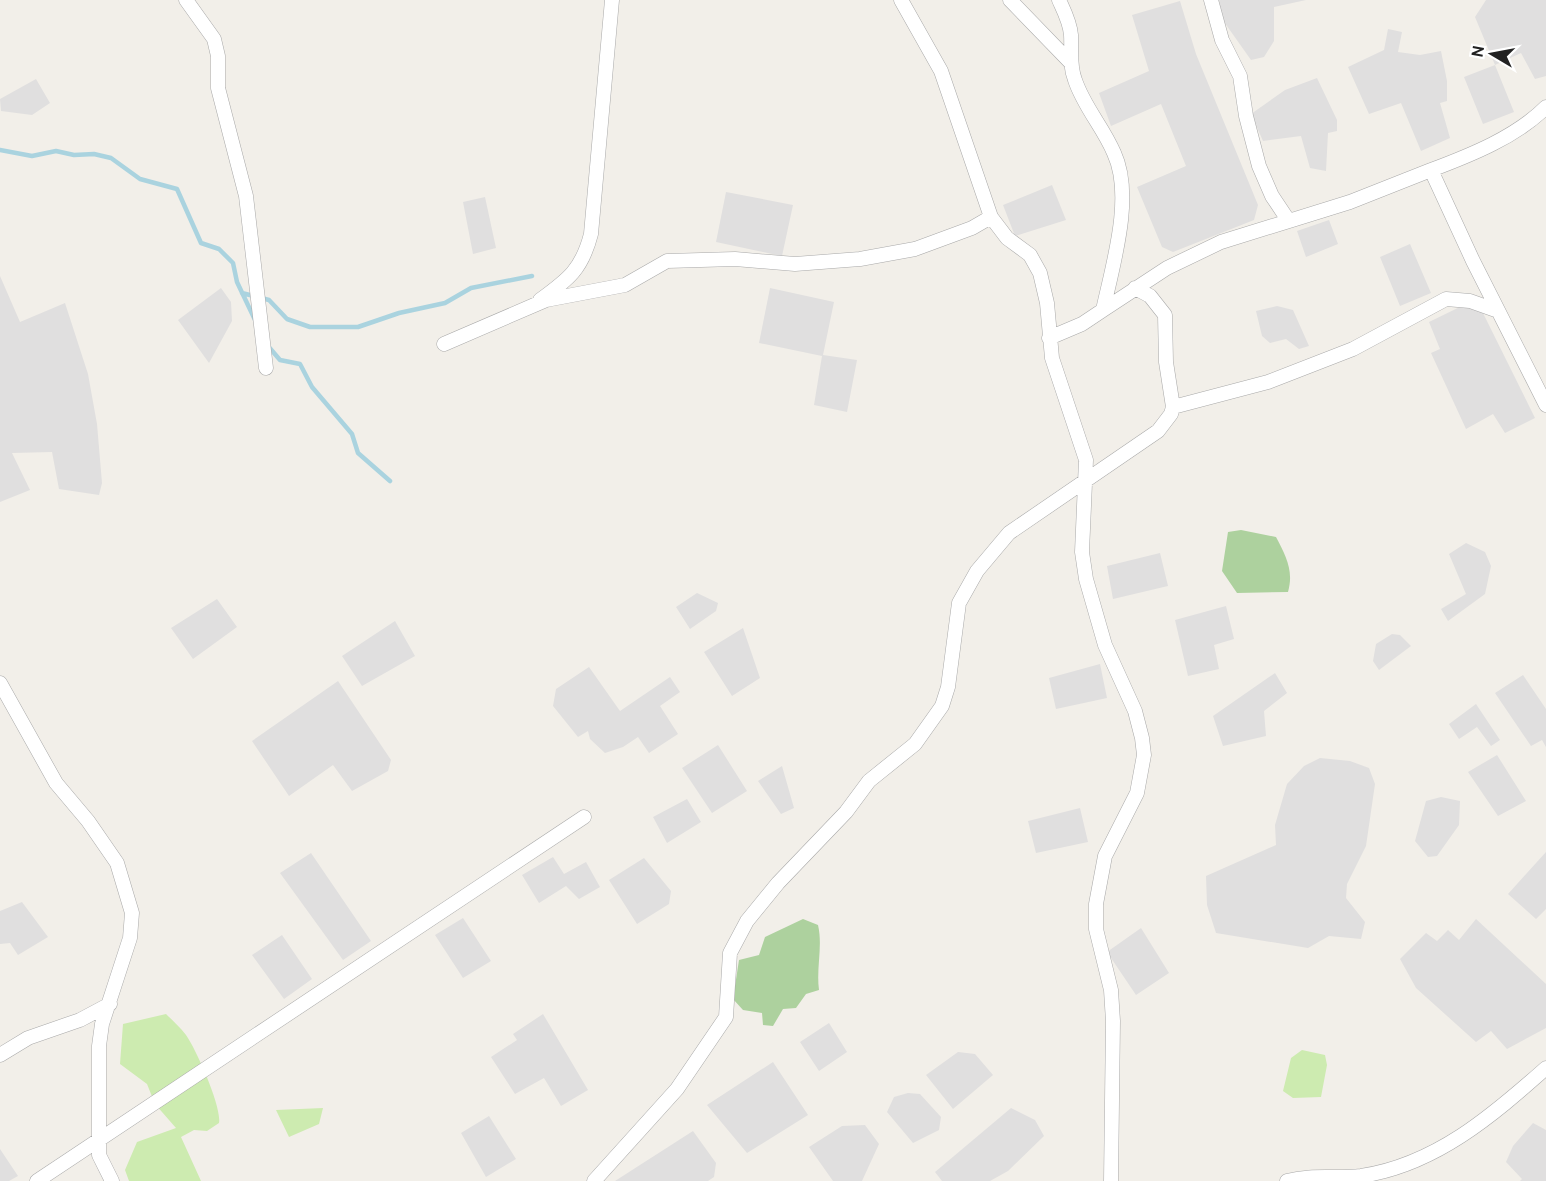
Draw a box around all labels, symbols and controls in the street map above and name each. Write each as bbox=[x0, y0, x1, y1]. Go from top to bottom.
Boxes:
north arrow bbox=[1462, 24, 1522, 84]
text: N bbox=[1468, 44, 1490, 59]

